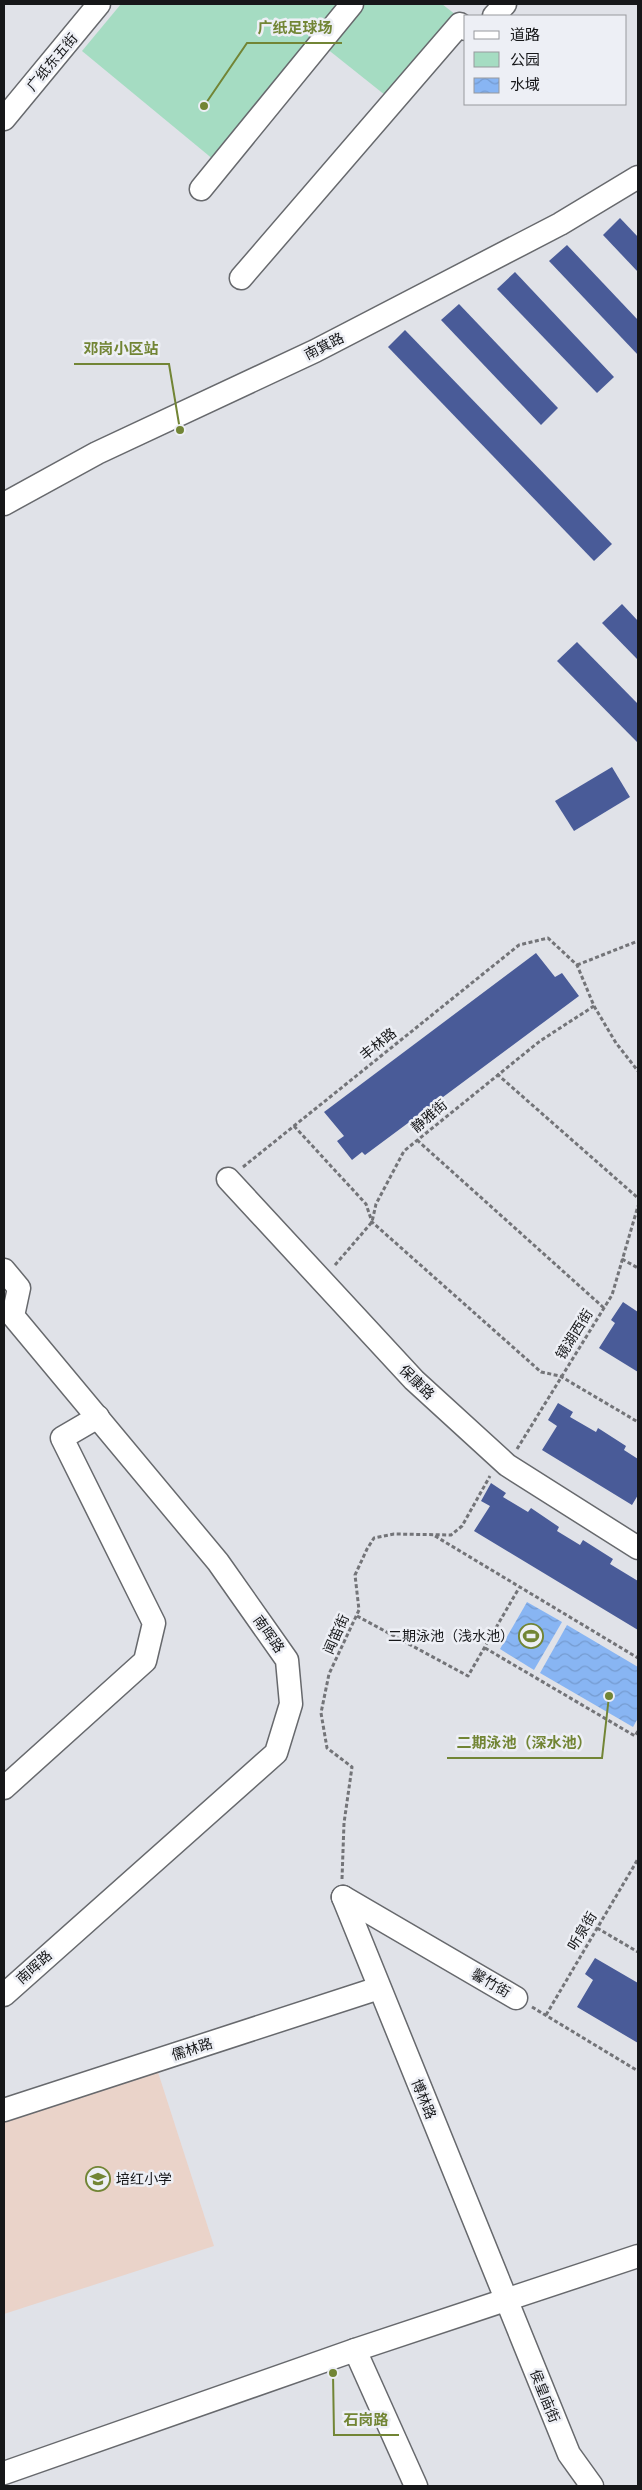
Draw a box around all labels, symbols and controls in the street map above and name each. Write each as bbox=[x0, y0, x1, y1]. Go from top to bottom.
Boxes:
callout: 广纸足球场 bbox=[247, 13, 342, 43]
legend bbox=[464, 15, 627, 105]
text: 广纸足球场 bbox=[257, 20, 333, 36]
text: 道路 bbox=[510, 27, 540, 43]
street label: 广纸东五街 bbox=[24, 31, 81, 94]
text: 公园 bbox=[510, 52, 540, 68]
text: 水域 bbox=[510, 77, 540, 93]
street label: 南箕路 bbox=[302, 329, 346, 363]
callout: 邓岗小区站 bbox=[74, 334, 169, 364]
text: 邓岗小区站 bbox=[83, 341, 159, 357]
street label: 丰林路 bbox=[357, 1025, 399, 1063]
street label: 静雅街 bbox=[408, 1096, 450, 1136]
street label: 镜湖西街 bbox=[553, 1307, 596, 1362]
street label: 保康路 bbox=[396, 1362, 437, 1402]
street label: 闻笛街 bbox=[321, 1612, 352, 1656]
street label: 南晖路 bbox=[250, 1613, 287, 1656]
sports icon: 二期泳池（浅水池） bbox=[518, 1623, 544, 1649]
place label: 二期泳池（浅水池） bbox=[388, 1629, 514, 1644]
callout: 二期泳池（深水池） bbox=[447, 1728, 602, 1758]
text: 二期泳池（深水池） bbox=[456, 1735, 592, 1751]
street label: 听泉街 bbox=[564, 1909, 600, 1953]
street label: 南晖路 bbox=[14, 1948, 55, 1987]
street label: 馨竹街 bbox=[469, 1966, 513, 2000]
street label: 儒林路 bbox=[170, 2036, 214, 2063]
street label: 博林路 bbox=[409, 2077, 439, 2121]
school or university icon: 培红小学 bbox=[85, 2166, 111, 2192]
place label: 培红小学 bbox=[116, 2171, 172, 2187]
street label: 侯皇庙街 bbox=[527, 2367, 562, 2425]
callout: 石岗路 bbox=[334, 2405, 399, 2435]
text: 石岗路 bbox=[343, 2412, 389, 2428]

